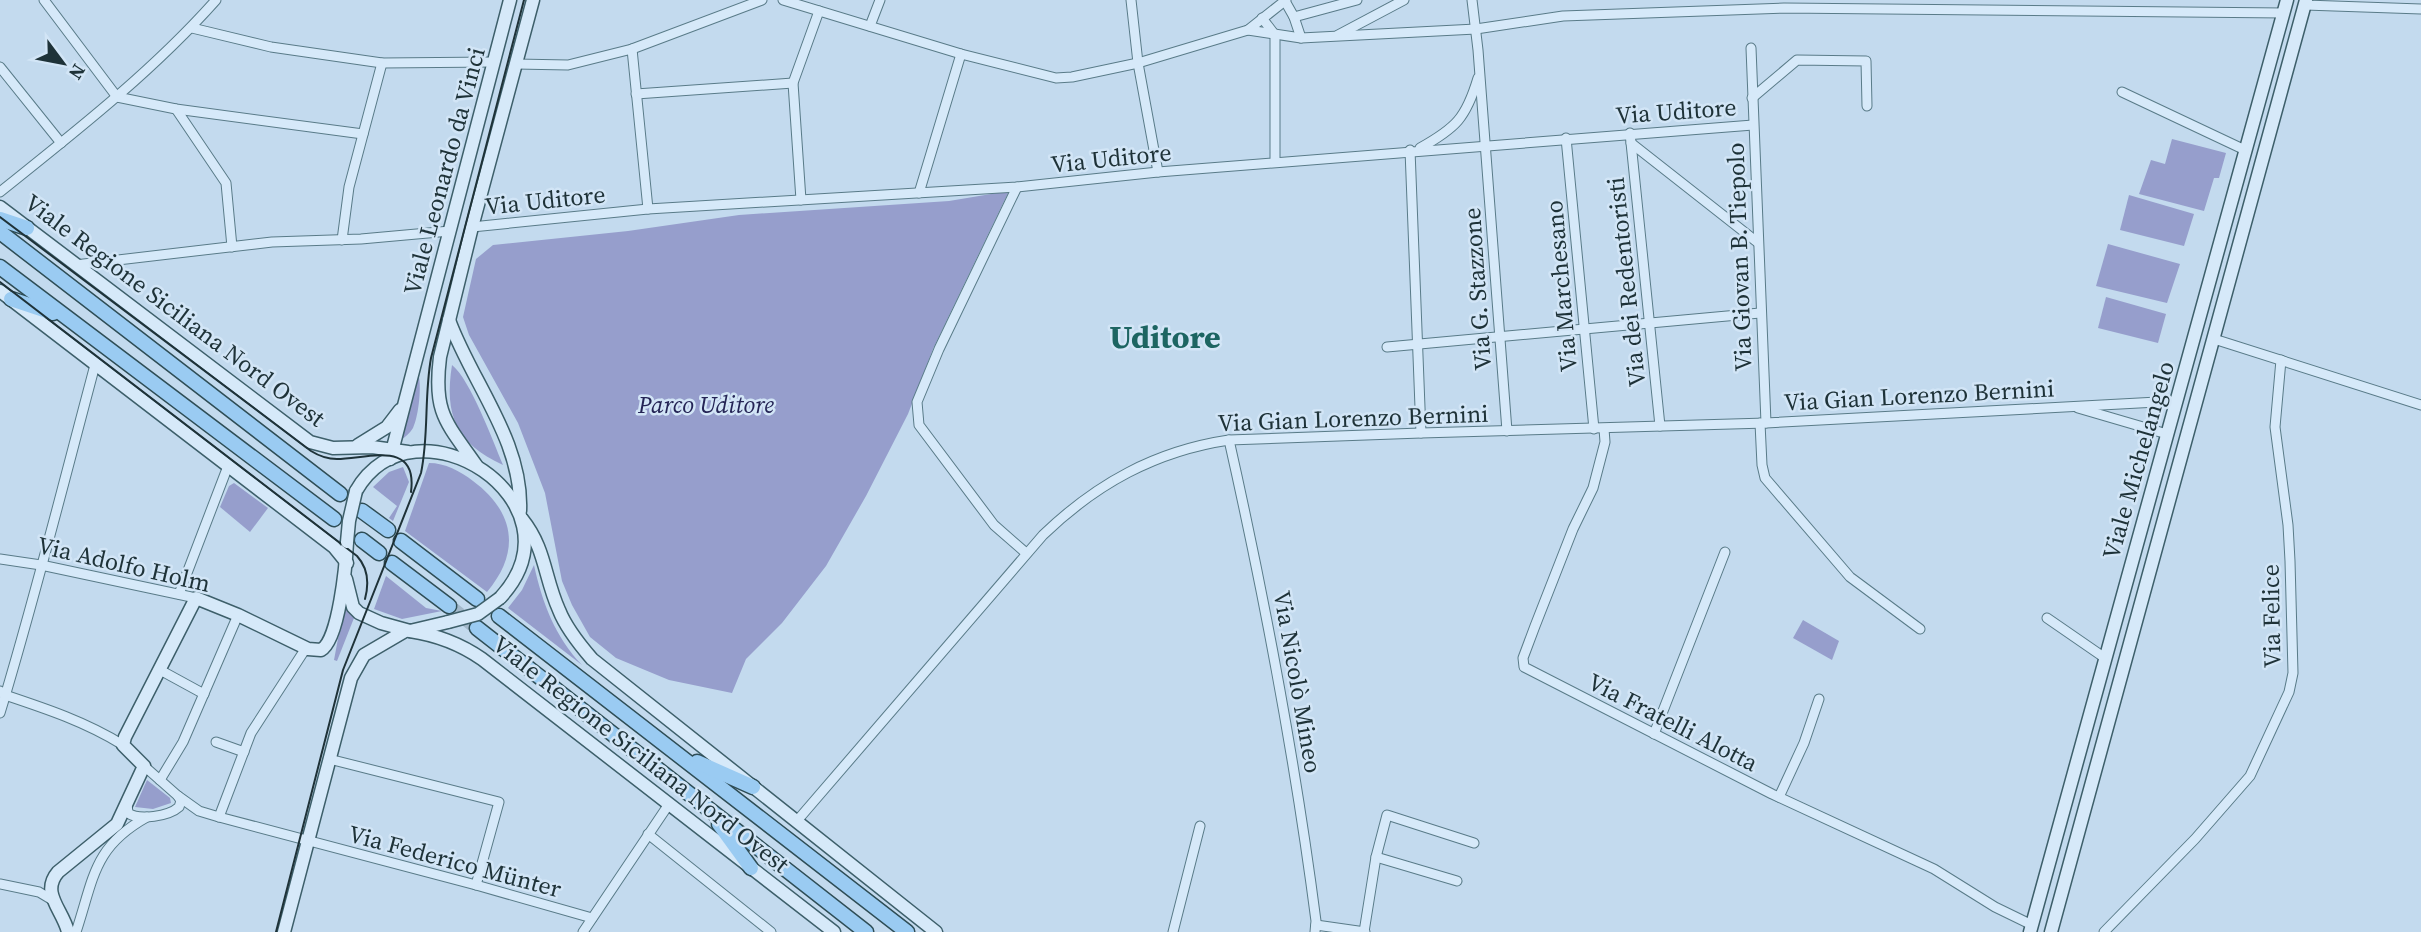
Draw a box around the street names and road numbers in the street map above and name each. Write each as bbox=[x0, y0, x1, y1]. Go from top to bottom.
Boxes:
street label: Viale Leonardo da Vinci bbox=[395, 44, 493, 298]
street label: Via Uditore bbox=[1614, 90, 1738, 132]
street label: Via Uditore bbox=[1049, 135, 1173, 181]
street label: Via Giovan B. Tiepolo bbox=[1719, 142, 1759, 372]
street label: Via dei Redentoristi bbox=[1599, 176, 1653, 388]
street label: Via Uditore bbox=[483, 177, 607, 223]
street label: Viale Regione Siciliana Nord Ovest bbox=[18, 186, 332, 434]
street label: Via Marchesano bbox=[1537, 199, 1585, 373]
street label: Via G. Stazzone bbox=[1455, 206, 1499, 372]
street label: Viale Michelangelo bbox=[2094, 357, 2182, 563]
street label: Via Gian Lorenzo Bernini bbox=[1783, 371, 2055, 419]
street label: Via Gian Lorenzo Bernini bbox=[1217, 397, 1489, 439]
street label: Via Adolfo Holm bbox=[34, 528, 214, 600]
street label: Via Felice bbox=[2254, 564, 2288, 668]
street label: Via Nicolò Mineo bbox=[1266, 588, 1330, 776]
street label: Viale Regione Siciliana Nord Ovest bbox=[486, 628, 796, 881]
street label: Via Fratelli Alotta bbox=[1582, 665, 1764, 779]
street label: Via Federico Münter bbox=[345, 817, 565, 905]

